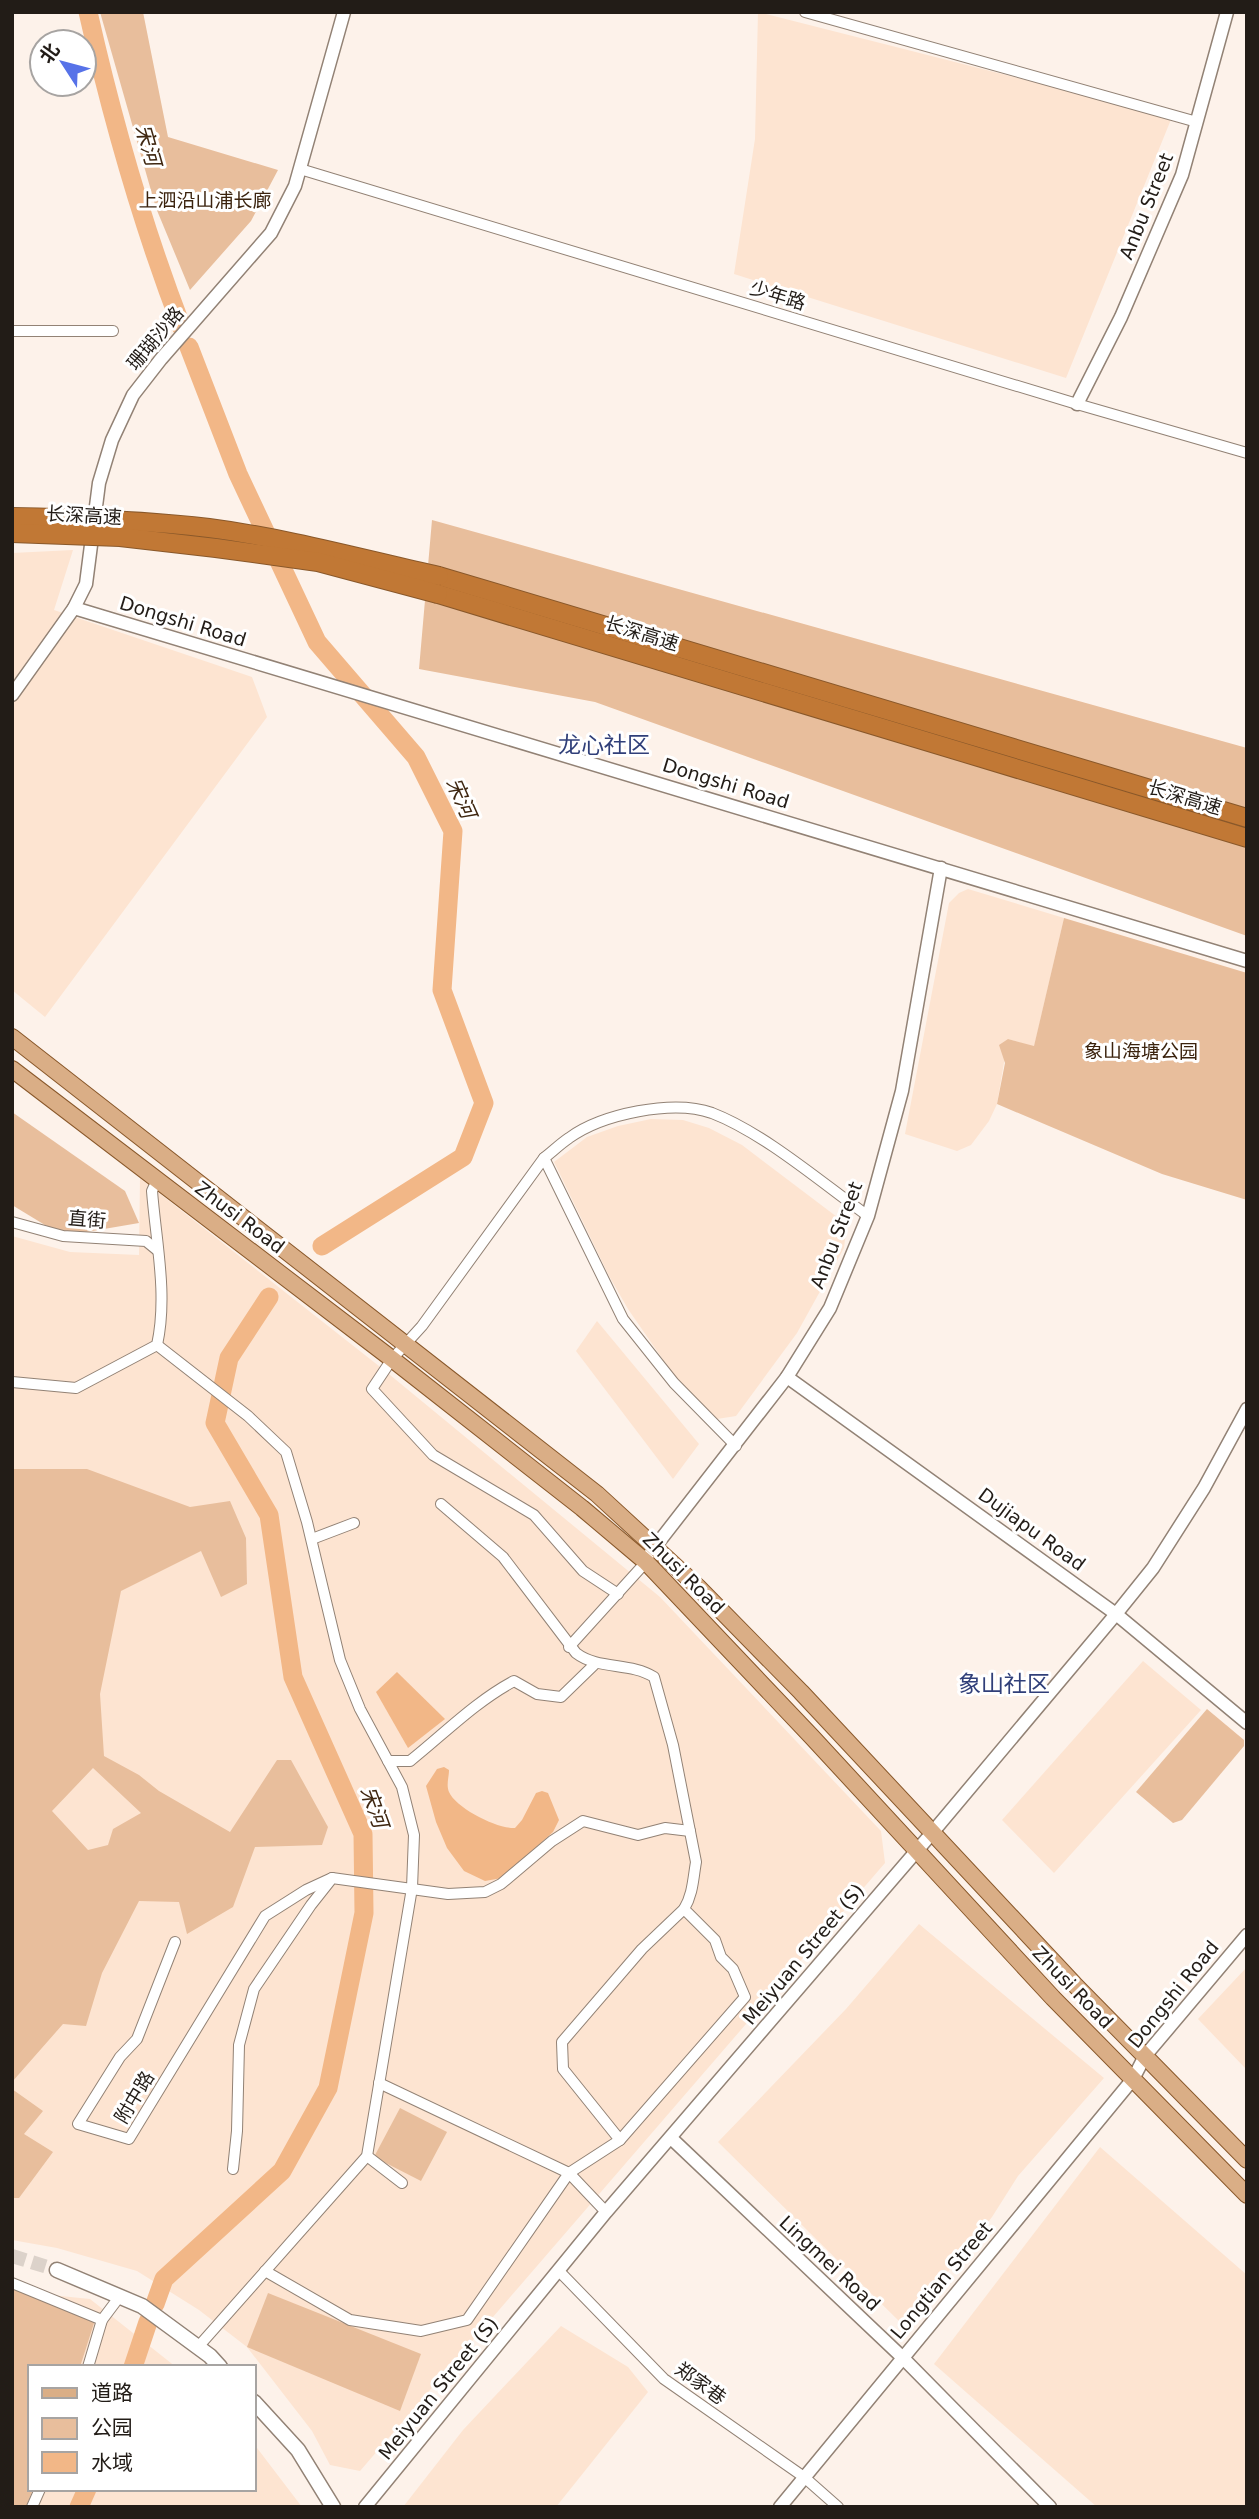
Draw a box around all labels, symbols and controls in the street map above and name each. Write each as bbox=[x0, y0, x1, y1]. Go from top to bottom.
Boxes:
north arrow bbox=[28, 28, 98, 98]
text: 北 bbox=[35, 39, 64, 67]
water label: 宋河 bbox=[131, 122, 166, 172]
street label: Anbu Street bbox=[1115, 150, 1177, 262]
park label: 上泗沿山浦长廊 bbox=[138, 189, 272, 211]
street label: 少年路 bbox=[748, 276, 808, 314]
street label: 珊瑚沙路 bbox=[122, 302, 188, 374]
street label: 长深高速 bbox=[45, 502, 123, 528]
street label: Dongshi Road bbox=[117, 591, 249, 651]
street label: 长深高速 bbox=[602, 611, 682, 655]
district label: 龙心社区 bbox=[558, 732, 650, 758]
street label: Dongshi Road bbox=[660, 753, 792, 813]
water label: 宋河 bbox=[441, 774, 482, 826]
street label: 长深高速 bbox=[1145, 775, 1225, 819]
park label: 象山海塘公园 bbox=[1084, 1040, 1198, 1062]
street label: Zhusi Road bbox=[191, 1176, 289, 1258]
street label: Anbu Street bbox=[805, 1178, 867, 1292]
street label: 直街 bbox=[67, 1206, 107, 1232]
street label: Dujiapu Road bbox=[974, 1483, 1090, 1575]
street label: Zhusi Road bbox=[639, 1528, 729, 1618]
district label: 象山社区 bbox=[958, 1671, 1050, 1697]
water label: 宋河 bbox=[356, 1783, 394, 1835]
street label: Meiyuan Street (S) bbox=[738, 1879, 868, 2029]
street label: Dongshi Road bbox=[1123, 1936, 1223, 2052]
street label: Zhusi Road bbox=[1028, 1941, 1118, 2033]
street label: 附中路 bbox=[110, 2067, 158, 2127]
street label: Lingmei Road bbox=[775, 2211, 885, 2315]
street label: Longtian Street bbox=[886, 2217, 996, 2343]
street label: Meiyuan Street (S) bbox=[374, 2312, 502, 2464]
street label: 郑家巷 bbox=[671, 2357, 731, 2409]
legend bbox=[28, 2365, 256, 2491]
text: 道路 bbox=[91, 2381, 133, 2405]
text: 公园 bbox=[91, 2416, 133, 2440]
text: 水域 bbox=[91, 2451, 133, 2475]

